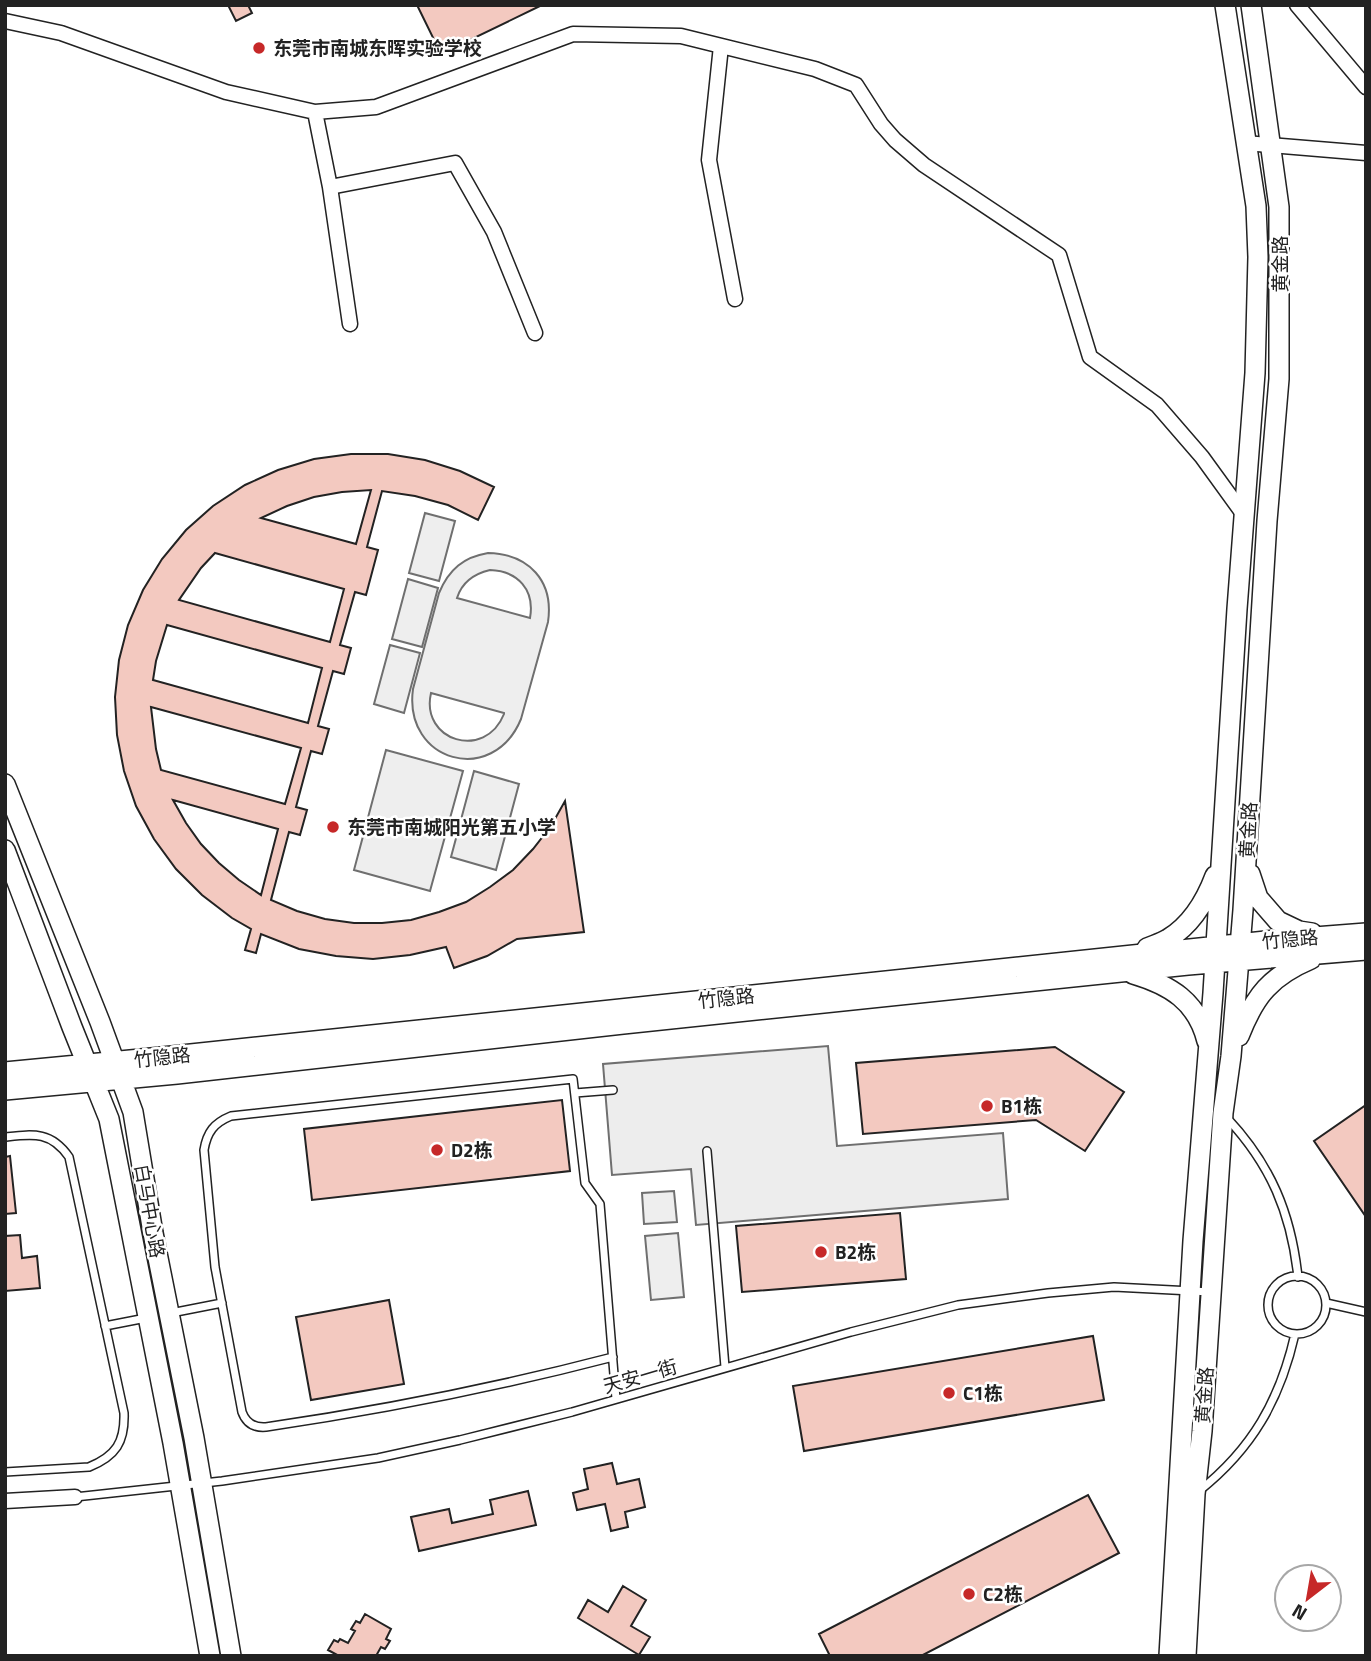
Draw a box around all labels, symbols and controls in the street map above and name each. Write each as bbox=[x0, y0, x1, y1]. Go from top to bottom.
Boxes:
place label: 东莞市南城东晖实验学校 bbox=[273, 33, 482, 62]
marker: 东莞市南城东晖实验学校 bbox=[251, 40, 267, 56]
street label: 黄金路 bbox=[1265, 235, 1294, 293]
street label: 黄金路 bbox=[1232, 801, 1263, 859]
place label: 东莞市南城阳光第五小学 bbox=[347, 812, 556, 841]
marker: 东莞市南城阳光第五小学 bbox=[325, 819, 341, 835]
street label: 竹隐路 bbox=[1260, 922, 1320, 955]
street label: 竹隐路 bbox=[696, 980, 756, 1015]
street label: 竹隐路 bbox=[132, 1039, 192, 1074]
place label: B1栋 bbox=[1001, 1091, 1042, 1120]
marker: B1栋 bbox=[979, 1098, 995, 1114]
place label: D2栋 bbox=[451, 1135, 493, 1164]
marker: D2栋 bbox=[429, 1142, 445, 1158]
street label: 白马中心路 bbox=[128, 1162, 173, 1260]
place label: B2栋 bbox=[835, 1237, 876, 1266]
marker: B2栋 bbox=[813, 1244, 829, 1260]
street label: 天安一街 bbox=[599, 1351, 680, 1400]
street label: 黄金路 bbox=[1187, 1366, 1220, 1424]
place label: C1栋 bbox=[963, 1378, 1003, 1407]
marker: C1栋 bbox=[941, 1385, 957, 1401]
north arrow bbox=[1273, 1563, 1343, 1633]
place label: C2栋 bbox=[983, 1579, 1023, 1608]
marker: C2栋 bbox=[961, 1586, 977, 1602]
text: N bbox=[1286, 1597, 1312, 1629]

